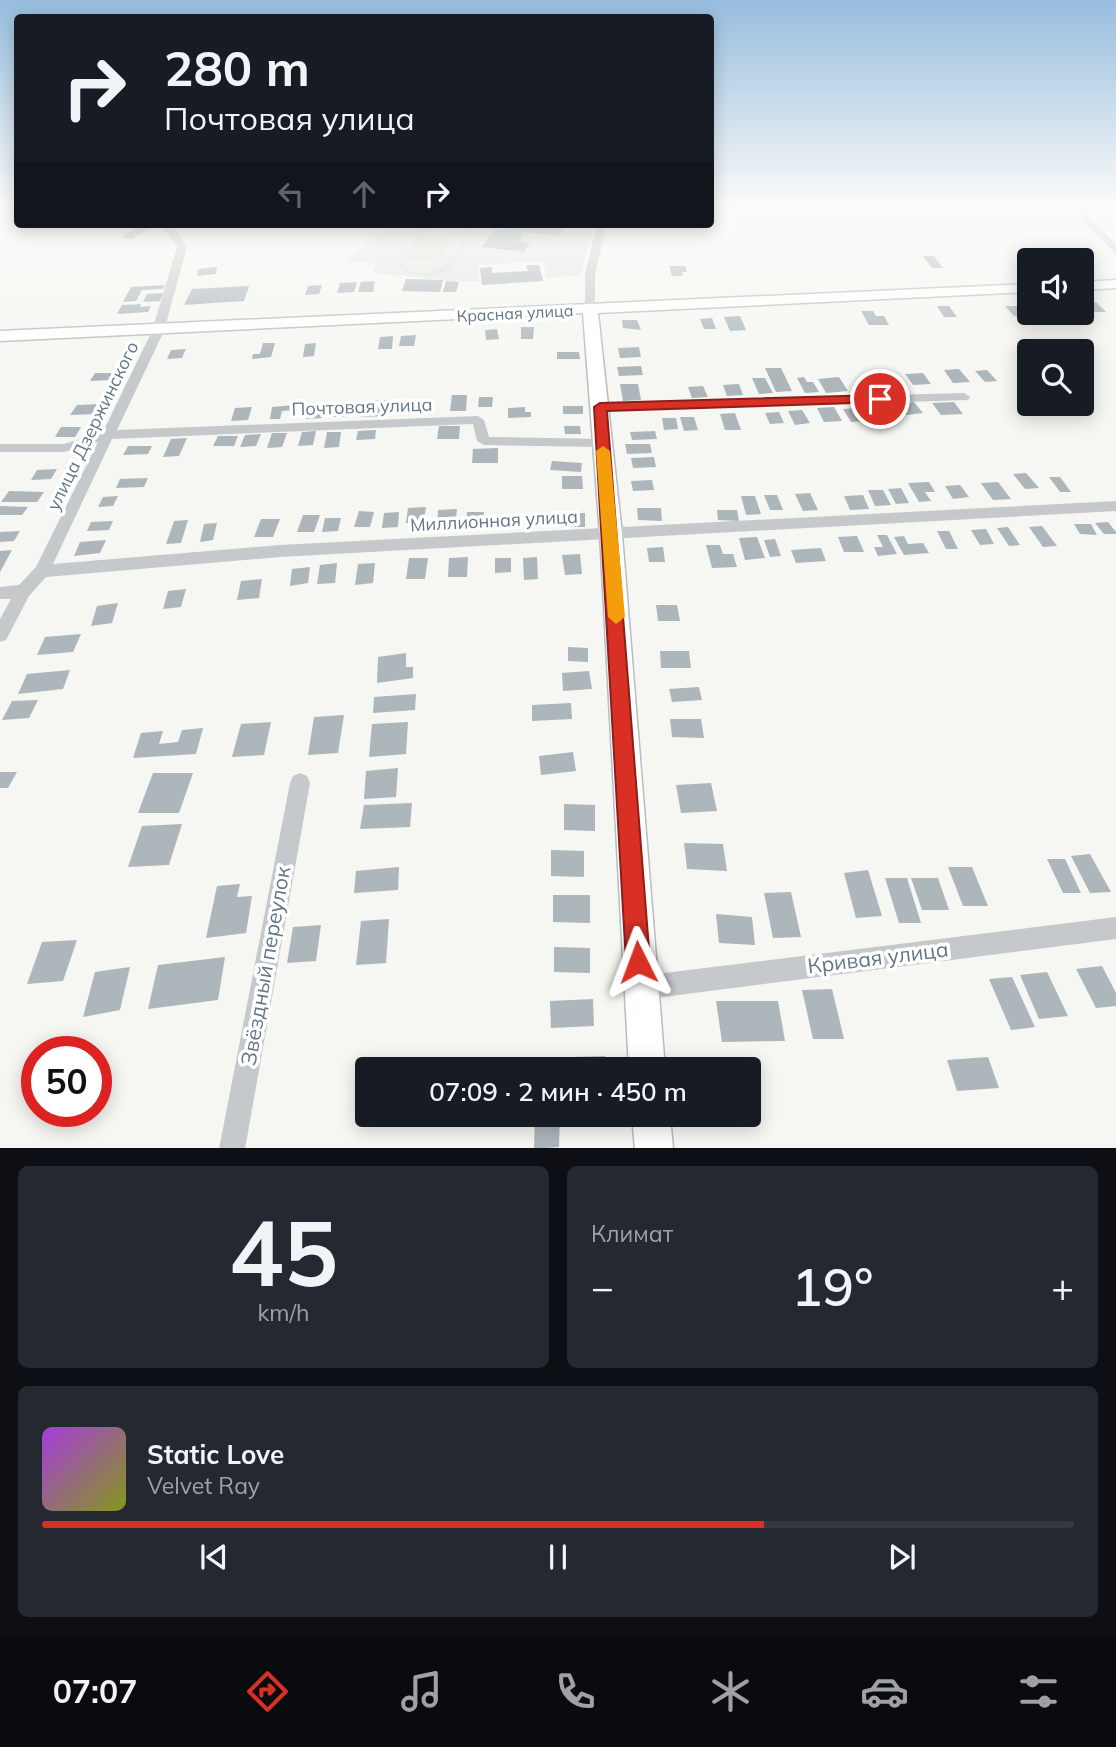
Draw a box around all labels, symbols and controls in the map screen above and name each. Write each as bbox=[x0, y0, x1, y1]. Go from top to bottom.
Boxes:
text: 280 m bbox=[164, 37, 310, 98]
icon: right bbox=[49, 42, 140, 133]
text: Почтовая улица bbox=[164, 98, 415, 138]
icon: left bbox=[272, 175, 310, 213]
icon: ahead bbox=[345, 175, 383, 213]
icon: right bbox=[418, 175, 456, 213]
map controls bbox=[1017, 248, 1094, 416]
button: sound bbox=[1017, 248, 1094, 325]
street label: Красная улица bbox=[456, 300, 574, 326]
street label: улица Дзержинского bbox=[42, 337, 144, 514]
button: search bbox=[1017, 339, 1094, 416]
pin bbox=[850, 369, 910, 429]
icon: arrive bbox=[861, 380, 899, 418]
street label: Почтовая улица bbox=[291, 393, 433, 420]
street label: Миллионная улица bbox=[409, 505, 578, 536]
street label: Звёздный переулок bbox=[235, 863, 295, 1067]
position arrow bbox=[601, 925, 675, 999]
street label: Кривая улица bbox=[806, 935, 950, 979]
speed limit sign: 50 bbox=[21, 1036, 112, 1127]
text: 07:09 · 2 мин · 450 m bbox=[429, 1075, 687, 1108]
text: 45 bbox=[229, 1195, 338, 1309]
text: Климат bbox=[591, 1219, 673, 1248]
text: 19° bbox=[792, 1254, 873, 1319]
text: − bbox=[591, 1263, 614, 1311]
text: + bbox=[1051, 1263, 1074, 1311]
text: km/h bbox=[257, 1298, 310, 1327]
text: Static Love bbox=[147, 1438, 284, 1471]
text: Velvet Ray bbox=[147, 1471, 260, 1500]
icon: previous bbox=[195, 1538, 233, 1576]
icon: pause bbox=[539, 1538, 577, 1576]
icon: next bbox=[883, 1538, 921, 1576]
icon: directions bbox=[243, 1667, 292, 1716]
icon: music bbox=[397, 1667, 446, 1716]
icon: phone bbox=[551, 1667, 600, 1716]
icon: climate bbox=[706, 1667, 755, 1716]
icon: car bbox=[860, 1667, 909, 1716]
icon: filters bbox=[1014, 1667, 1063, 1716]
text: 07:07 bbox=[53, 1671, 137, 1711]

